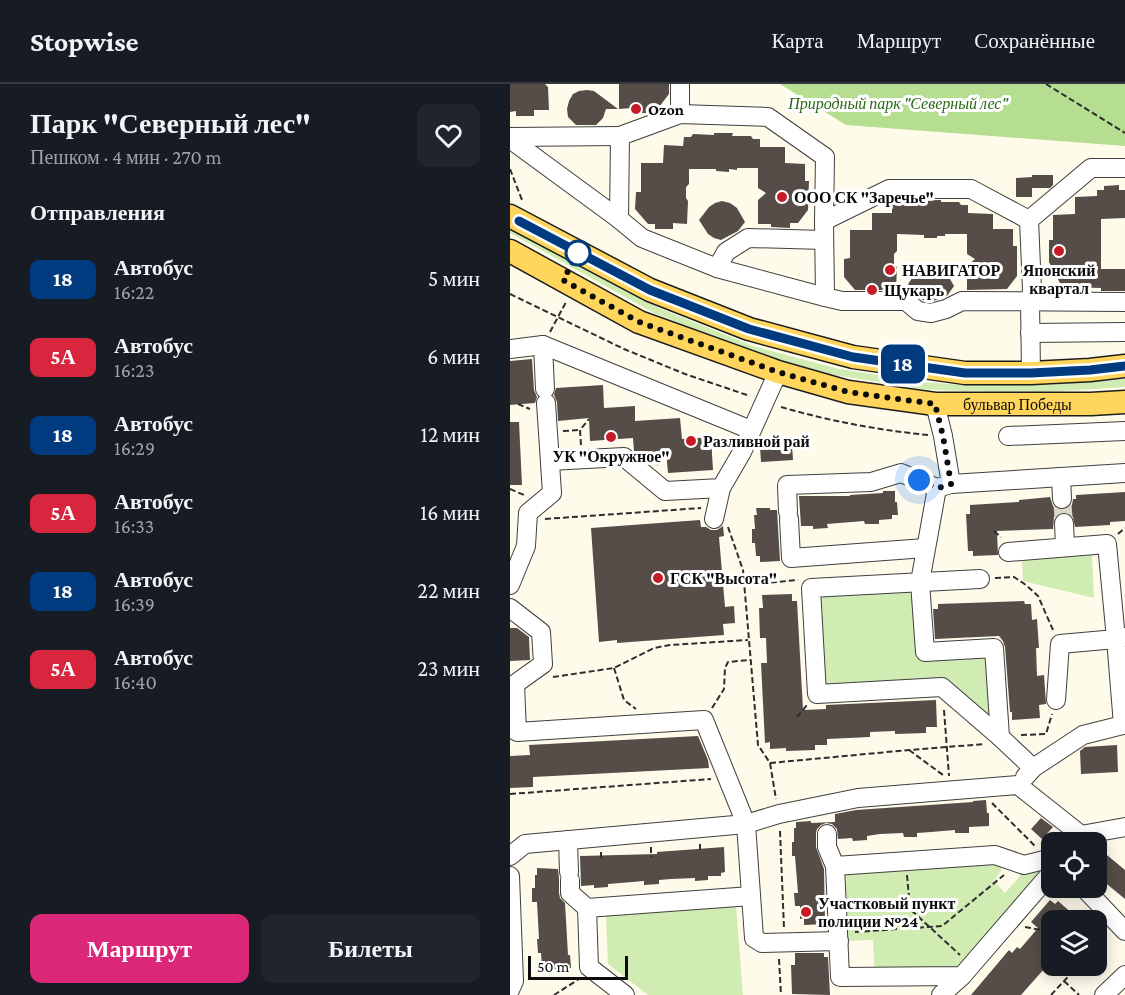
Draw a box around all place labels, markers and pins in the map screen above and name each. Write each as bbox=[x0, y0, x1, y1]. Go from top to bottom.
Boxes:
place label: Ozon bbox=[648, 101, 684, 118]
marker: Ozon bbox=[629, 102, 643, 116]
place label: ООО СК "Заречье" bbox=[794, 189, 934, 207]
marker: ООО СК "Заречье" bbox=[775, 190, 789, 204]
unlabelled marker bbox=[565, 240, 591, 266]
marker: Японский квартал bbox=[1052, 244, 1066, 258]
place label: НАВИГАТОР bbox=[902, 262, 1001, 279]
place label: Японский квартал bbox=[1023, 262, 1095, 298]
marker: НАВИГАТОР bbox=[883, 263, 897, 277]
place label: Щукарь bbox=[884, 282, 945, 300]
marker: Щукарь bbox=[865, 283, 879, 297]
marker: УК "Окружное" bbox=[604, 430, 618, 444]
place label: Разливной рай bbox=[703, 433, 810, 451]
marker: Разливной рай bbox=[684, 434, 698, 448]
place label: УК "Окружное" bbox=[552, 448, 670, 466]
place label: ГСК "Высота" bbox=[670, 570, 777, 587]
marker: ГСК "Высота" bbox=[651, 571, 665, 585]
place label: Участковый пункт полиции №24 bbox=[818, 895, 955, 930]
marker: Участковый пункт полиции №24 bbox=[799, 905, 813, 919]

